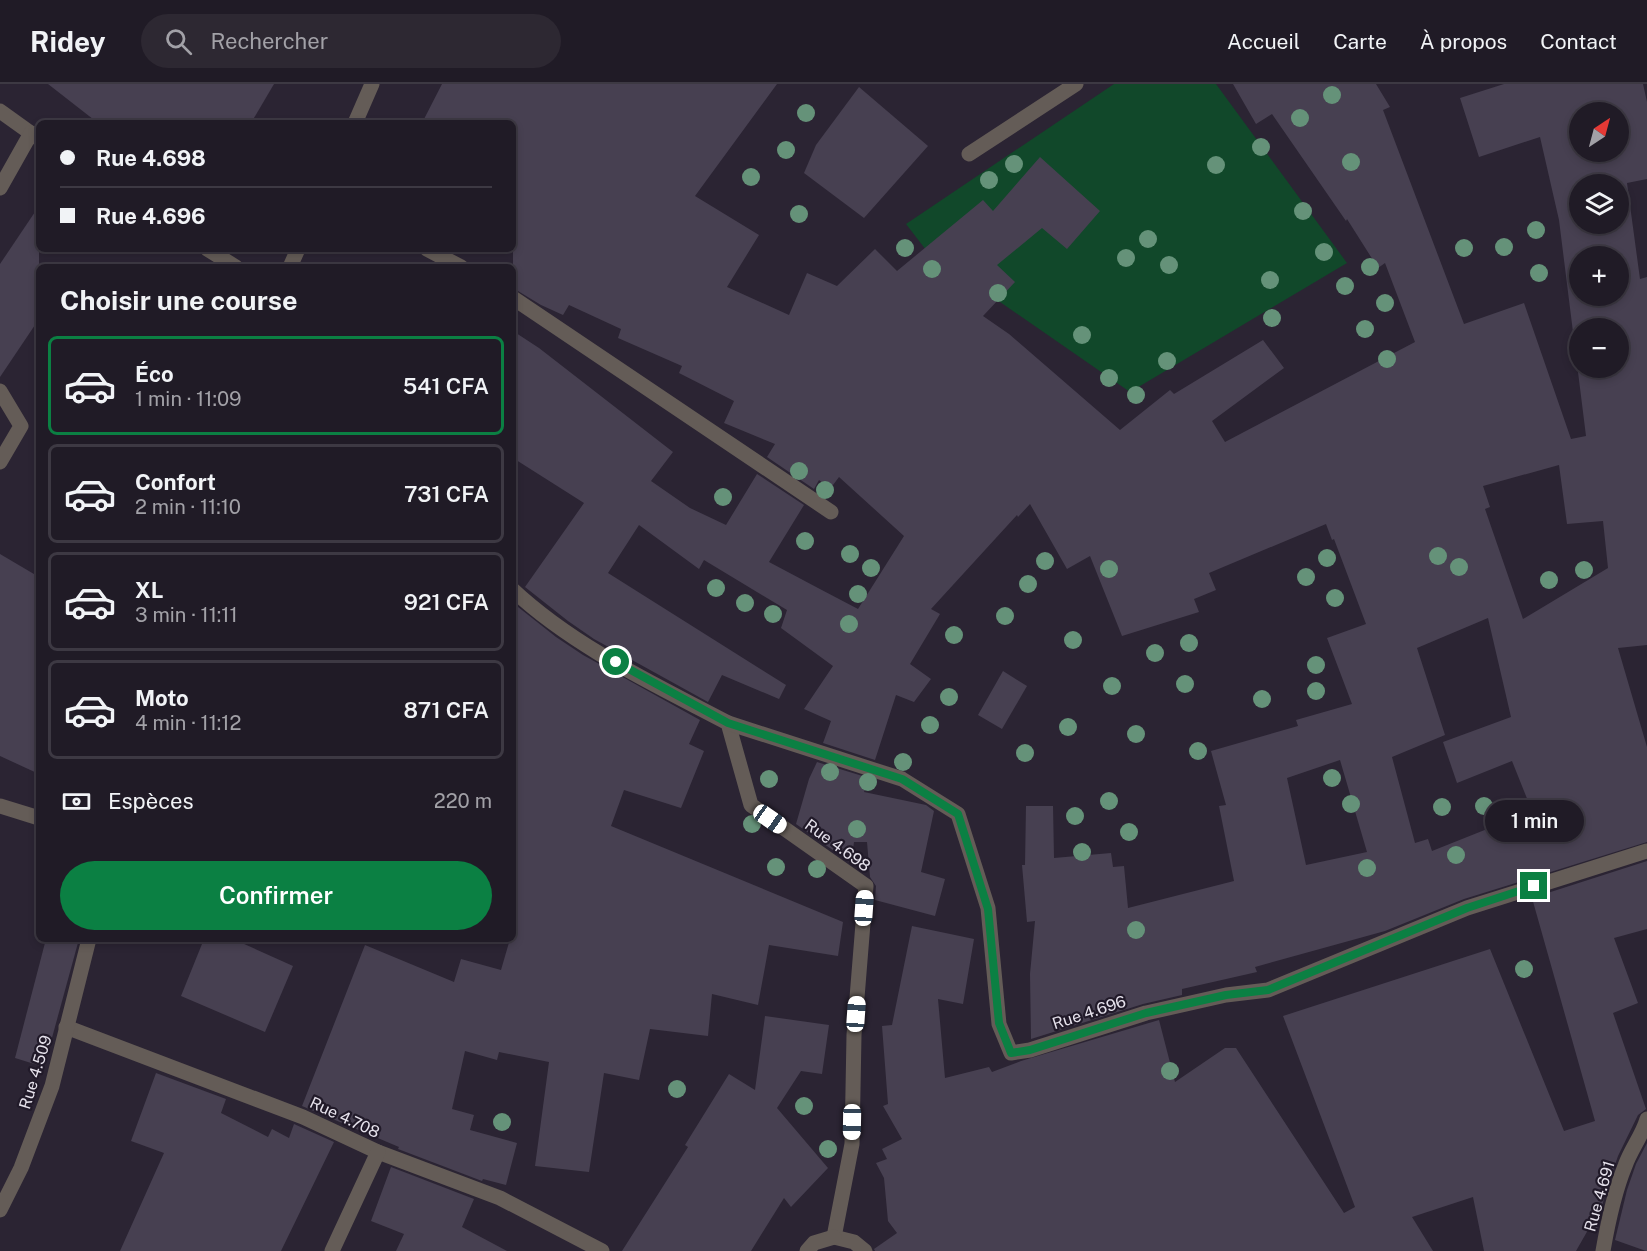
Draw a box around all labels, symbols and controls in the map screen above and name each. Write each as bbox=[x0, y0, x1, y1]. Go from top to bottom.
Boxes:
search box bbox=[141, 14, 561, 68]
text: Ridey bbox=[30, 25, 105, 58]
icon: search bbox=[162, 25, 195, 58]
text: Rechercher bbox=[210, 28, 328, 54]
text: Accueil bbox=[1227, 29, 1300, 54]
text: Carte bbox=[1333, 29, 1387, 54]
text: À propos bbox=[1420, 29, 1507, 54]
text: Contact bbox=[1540, 29, 1617, 54]
north arrow bbox=[1569, 102, 1629, 162]
map controls bbox=[1569, 102, 1629, 378]
text: Rue 4.698 bbox=[96, 145, 206, 171]
button: layers bbox=[1569, 174, 1629, 234]
text: Rue 4.696 bbox=[96, 203, 206, 229]
button: + bbox=[1569, 246, 1629, 306]
text: Choisir une course bbox=[60, 284, 298, 316]
button: − bbox=[1569, 318, 1629, 378]
icon: car bbox=[63, 359, 117, 413]
text: Éco bbox=[135, 361, 174, 387]
text: 541 CFA bbox=[403, 373, 489, 399]
text: 1 min · 11:09 bbox=[135, 387, 242, 411]
icon: car bbox=[63, 467, 117, 521]
text: Confort bbox=[135, 469, 216, 495]
text: 731 CFA bbox=[404, 481, 489, 507]
text: 2 min · 11:10 bbox=[135, 495, 241, 519]
icon: car bbox=[63, 575, 117, 629]
text: XL bbox=[135, 577, 163, 603]
text: 921 CFA bbox=[404, 589, 489, 615]
text: 3 min · 11:11 bbox=[135, 603, 238, 627]
route start bbox=[602, 648, 629, 675]
icon: car bbox=[63, 683, 117, 737]
text: Moto bbox=[135, 685, 189, 711]
text: 871 CFA bbox=[404, 697, 489, 723]
text: 4 min · 11:12 bbox=[135, 711, 241, 735]
icon: cash bbox=[60, 785, 93, 818]
text: Espèces bbox=[108, 788, 194, 814]
text: 220 m bbox=[434, 789, 492, 813]
callout: 1 min bbox=[1484, 799, 1583, 841]
car bbox=[750, 801, 790, 837]
text: 1 min bbox=[1511, 809, 1558, 833]
street label: Rue 4.698 bbox=[801, 815, 874, 876]
button: Confirmer bbox=[60, 861, 492, 930]
route end bbox=[1520, 872, 1547, 899]
car bbox=[854, 889, 874, 927]
street label: Rue 4.696 bbox=[1050, 992, 1128, 1033]
car bbox=[846, 995, 866, 1033]
street label: Rue 4.509 bbox=[15, 1033, 56, 1111]
street label: Rue 4.708 bbox=[307, 1093, 383, 1142]
car bbox=[843, 1104, 861, 1140]
street label: Rue 4.691 bbox=[1580, 1159, 1619, 1234]

